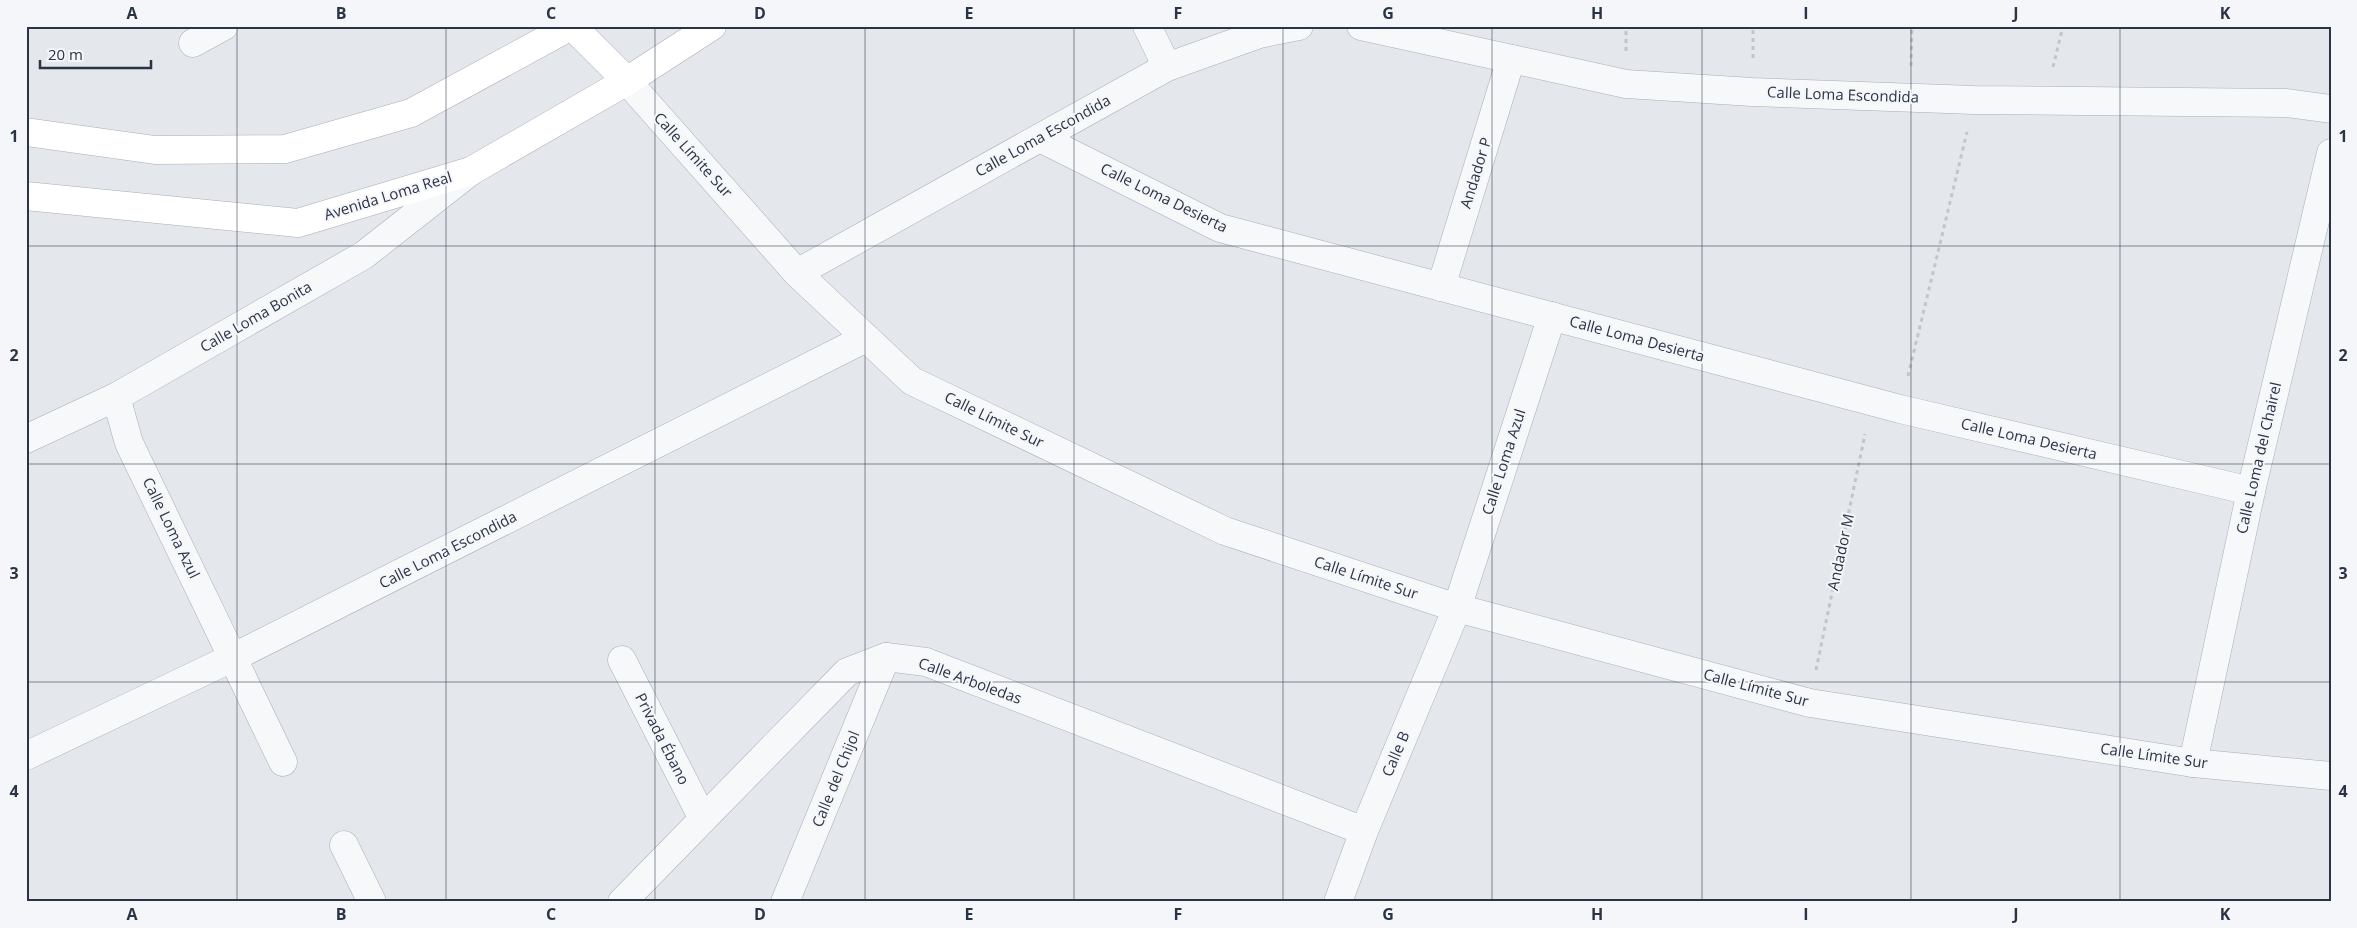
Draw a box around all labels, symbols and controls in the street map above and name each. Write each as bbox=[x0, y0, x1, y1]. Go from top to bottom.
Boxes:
text: A bbox=[126, 2, 138, 24]
text: B bbox=[336, 2, 346, 24]
text: C bbox=[546, 2, 556, 24]
text: D bbox=[754, 2, 766, 24]
text: E bbox=[965, 2, 974, 24]
text: F bbox=[1174, 2, 1182, 24]
text: G bbox=[1382, 2, 1394, 24]
text: H bbox=[1591, 2, 1603, 24]
text: I bbox=[1803, 2, 1809, 24]
text: J bbox=[2011, 2, 2019, 24]
text: K bbox=[2220, 2, 2231, 24]
scale bar bbox=[40, 38, 151, 70]
text: 20 m bbox=[48, 44, 83, 64]
street label: Calle Loma Escondida bbox=[1767, 81, 1919, 107]
street label: Calle Loma Escondida bbox=[971, 90, 1114, 181]
street label: Calle Límite Sur bbox=[650, 107, 737, 201]
text: 1 bbox=[9, 125, 19, 147]
text: 1 bbox=[2338, 125, 2348, 147]
street label: Andador P bbox=[1455, 135, 1495, 211]
street label: Calle Loma Desierta bbox=[1098, 158, 1231, 237]
street label: Avenida Loma Real bbox=[321, 166, 454, 224]
street label: Calle Loma Bonita bbox=[196, 276, 315, 356]
street label: Calle Loma Desierta bbox=[1567, 310, 1707, 366]
text: 2 bbox=[9, 344, 19, 366]
text: 2 bbox=[2338, 344, 2348, 366]
street label: Calle Loma del Chairel bbox=[2231, 380, 2285, 536]
street label: Calle Límite Sur bbox=[941, 386, 1047, 452]
street label: Calle Loma Azul bbox=[1477, 406, 1530, 517]
street label: Calle Loma Desierta bbox=[1959, 413, 2099, 463]
street label: Calle Loma Azul bbox=[139, 474, 205, 581]
street label: Calle Loma Escondida bbox=[375, 506, 520, 593]
street label: Andador M bbox=[1822, 512, 1858, 592]
street label: Calle Límite Sur bbox=[1312, 551, 1421, 603]
text: 3 bbox=[9, 562, 19, 584]
text: 3 bbox=[2338, 562, 2348, 584]
street label: Calle Arboledas bbox=[916, 652, 1025, 708]
street label: Calle Límite Sur bbox=[1701, 663, 1811, 711]
street label: Privada Ébano bbox=[631, 689, 695, 788]
street label: Calle del Chijol bbox=[807, 728, 863, 830]
street label: Calle B bbox=[1377, 728, 1414, 779]
street label: Calle Límite Sur bbox=[2099, 738, 2209, 772]
text: 4 bbox=[9, 780, 19, 802]
text: 4 bbox=[2338, 780, 2348, 802]
text: A bbox=[126, 903, 138, 925]
text: B bbox=[336, 903, 346, 925]
text: C bbox=[546, 903, 556, 925]
text: D bbox=[754, 903, 766, 925]
text: E bbox=[965, 903, 974, 925]
text: F bbox=[1174, 903, 1182, 925]
text: G bbox=[1382, 903, 1394, 925]
text: H bbox=[1591, 903, 1603, 925]
text: I bbox=[1803, 903, 1809, 925]
text: J bbox=[2011, 903, 2019, 925]
text: K bbox=[2220, 903, 2231, 925]

